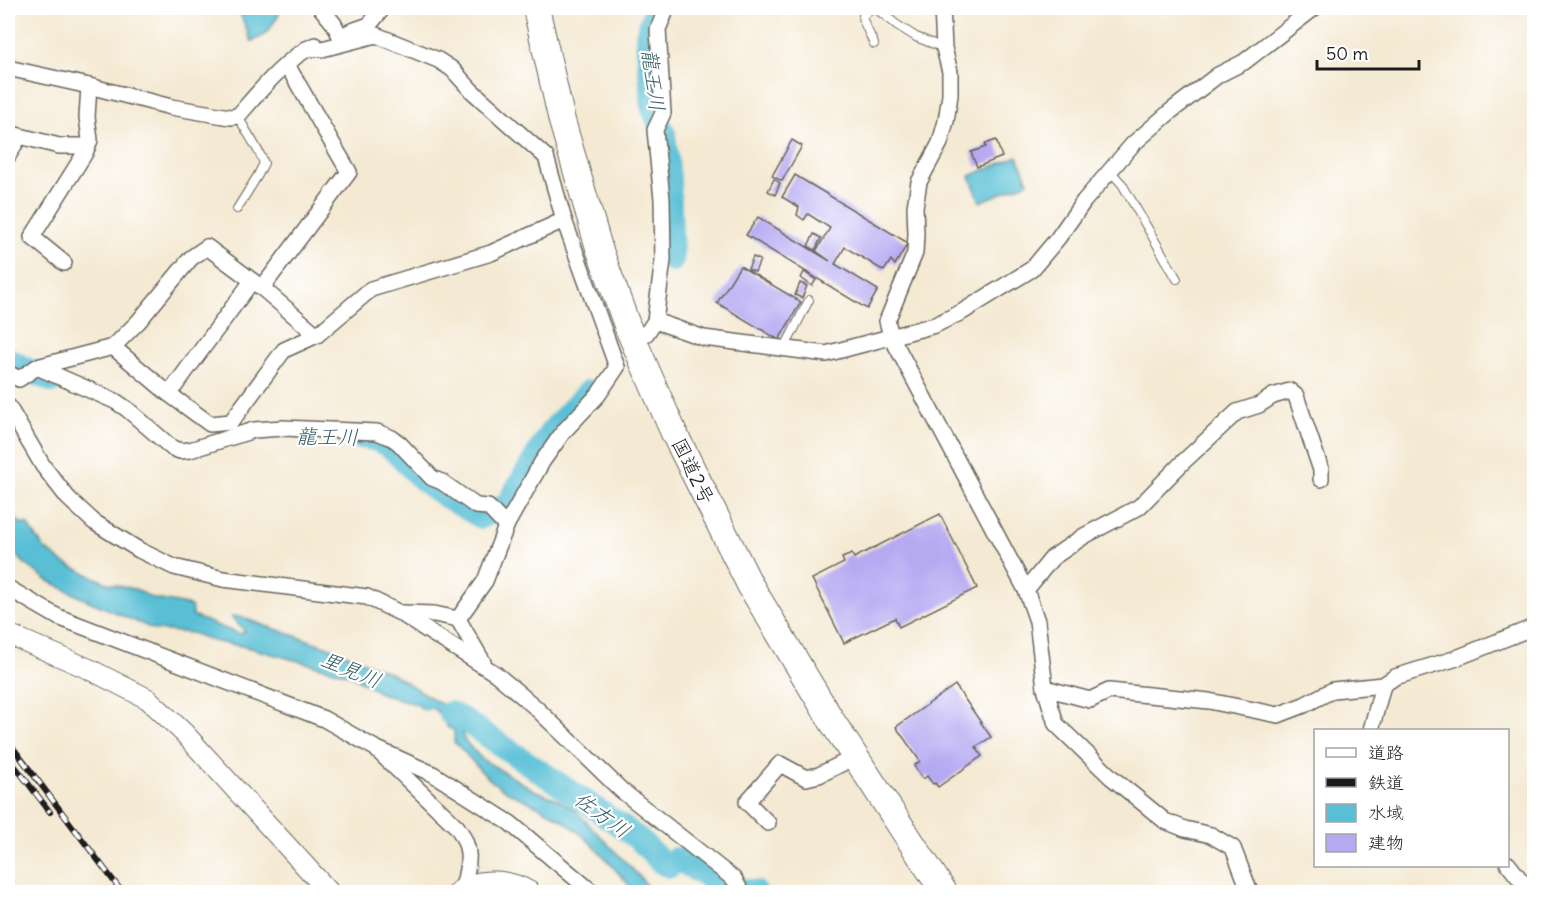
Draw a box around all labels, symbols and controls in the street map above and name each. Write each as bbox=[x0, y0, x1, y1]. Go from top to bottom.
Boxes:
scale bar bbox=[1317, 33, 1419, 71]
text: 50 m bbox=[1326, 42, 1368, 65]
water label: 龍王川 bbox=[636, 47, 671, 113]
water label: 龍王川 bbox=[295, 422, 359, 451]
street label: 国道2号 bbox=[667, 433, 720, 508]
water label: 里見川 bbox=[317, 645, 385, 694]
legend bbox=[1314, 729, 1509, 867]
text: 道路 bbox=[1368, 741, 1404, 764]
text: 鉄道 bbox=[1368, 771, 1404, 794]
water label: 佐方川 bbox=[569, 785, 636, 844]
text: 水域 bbox=[1368, 801, 1404, 824]
text: 建物 bbox=[1368, 831, 1404, 854]

